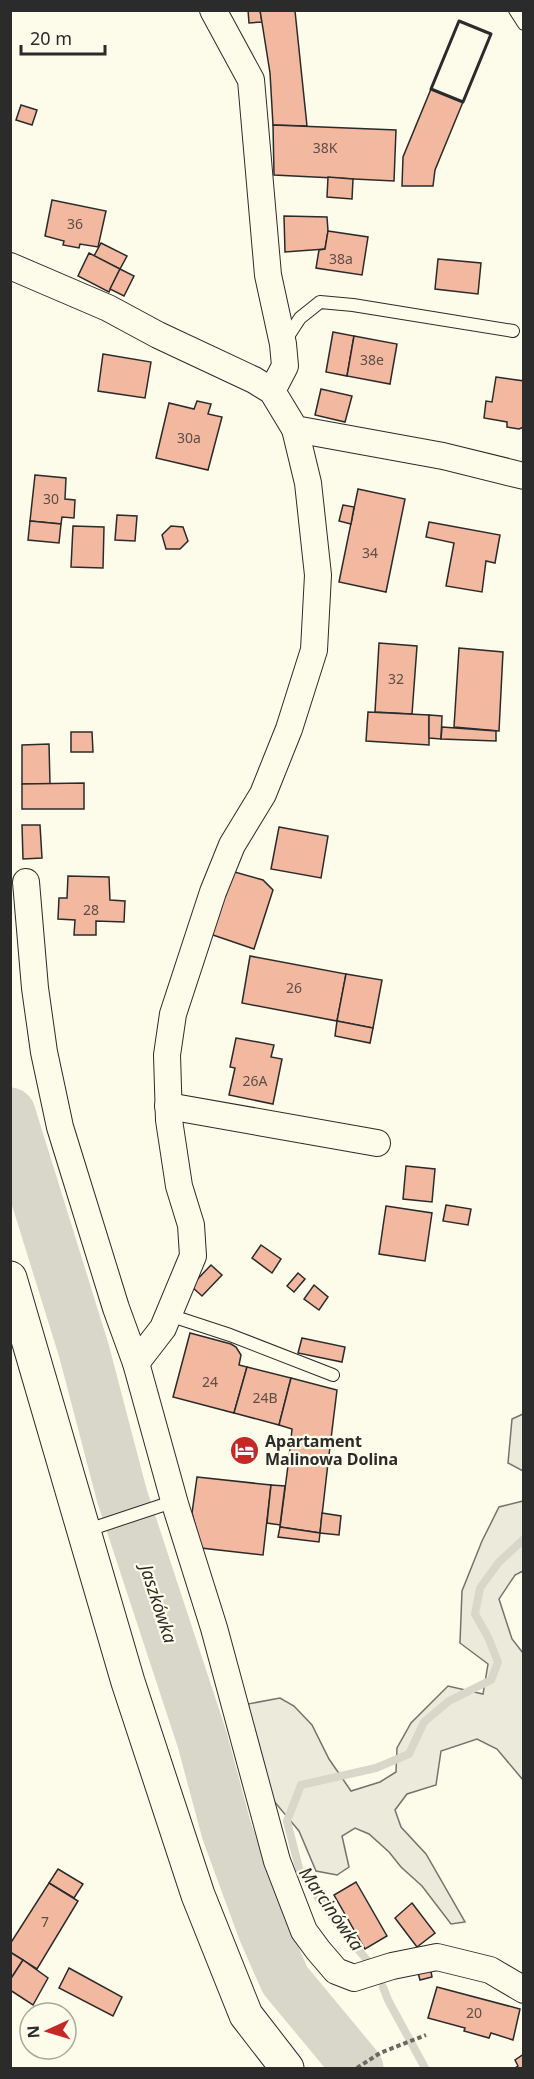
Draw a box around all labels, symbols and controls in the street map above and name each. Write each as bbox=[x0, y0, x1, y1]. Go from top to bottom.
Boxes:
scale bar bbox=[21, 18, 105, 56]
text: 20 m bbox=[30, 26, 72, 50]
house number: 38K bbox=[313, 138, 338, 157]
house number: 36 bbox=[67, 214, 83, 233]
house number: 38a bbox=[329, 249, 353, 268]
house number: 38e bbox=[360, 350, 384, 369]
house number: 30a bbox=[177, 428, 201, 447]
house number: 30 bbox=[43, 489, 59, 508]
house number: 34 bbox=[362, 543, 378, 562]
house number: 32 bbox=[388, 669, 404, 688]
house number: 28 bbox=[83, 900, 99, 919]
house number: 26 bbox=[286, 978, 302, 997]
house number: 26A bbox=[243, 1071, 268, 1090]
house number: 24 bbox=[202, 1372, 218, 1391]
house number: 24B bbox=[252, 1388, 278, 1407]
place label: Apartament Malinowa Dolina bbox=[265, 1430, 398, 1470]
hotel icon: Apartament Malinowa Dolina bbox=[228, 1434, 260, 1466]
water label: Jaszkówka bbox=[134, 1558, 183, 1646]
water label: Marcinówka bbox=[294, 1862, 370, 1955]
house number: 7 bbox=[41, 1912, 49, 1931]
north arrow bbox=[18, 2001, 78, 2061]
house number: 20 bbox=[466, 2003, 482, 2022]
text: N bbox=[22, 2025, 44, 2039]

